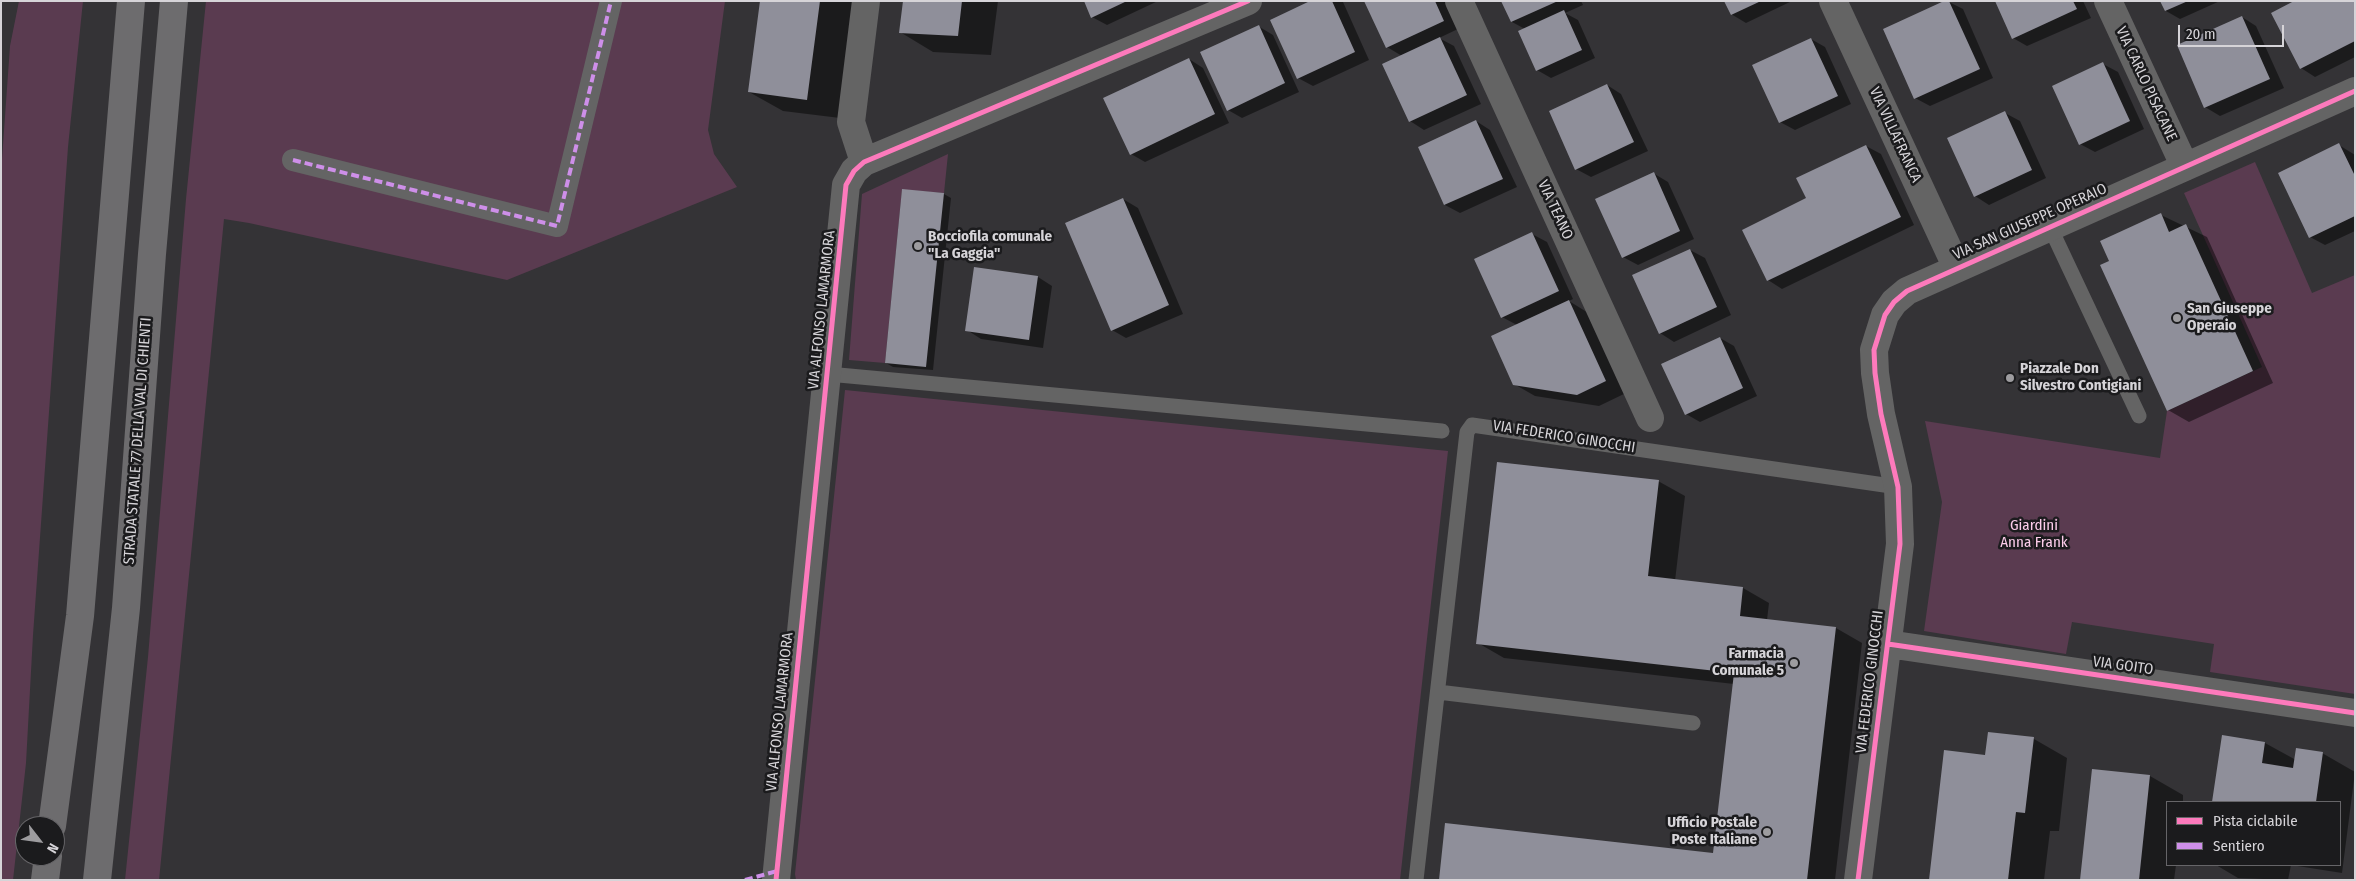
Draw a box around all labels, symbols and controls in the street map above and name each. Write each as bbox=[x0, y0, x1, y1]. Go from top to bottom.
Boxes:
scale bar bbox=[2181, 15, 2287, 47]
street label: VIA CARLO PISACANE bbox=[2112, 24, 2180, 144]
text: 20 m bbox=[2186, 25, 2216, 43]
street label: VIA VILLAFRANCA bbox=[1865, 85, 1925, 185]
street label: VIA TEANO bbox=[1533, 177, 1577, 243]
street label: VIA SAN GIUSEPPE OPERAIO bbox=[1950, 180, 2110, 264]
place label: Bocciofila comunale "La Gaggia" bbox=[928, 228, 1052, 263]
street label: VIA ALFONSO LAMARMORA bbox=[805, 229, 839, 391]
marker: Bocciofila comunale "La Gaggia" bbox=[912, 240, 924, 252]
place label: San Giuseppe Operaio bbox=[2187, 300, 2272, 335]
marker: San Giuseppe Operaio bbox=[2171, 312, 2183, 324]
street label: STRADA STATALE 77 DELLA VAL DI CHIENTI bbox=[120, 317, 156, 565]
place label: Piazzale Don Silvestro Contigiani bbox=[2020, 360, 2141, 395]
marker: Piazzale Don Silvestro Contigiani bbox=[2004, 372, 2016, 384]
street label: VIA FEDERICO GINOCCHI bbox=[1492, 417, 1636, 457]
park label: Giardini Anna Frank bbox=[2000, 517, 2068, 552]
street label: VIA FEDERICO GINOCCHI bbox=[1852, 610, 1888, 754]
street label: VIA ALFONSO LAMARMORA bbox=[763, 631, 797, 793]
place label: Farmacia Comunale 5 bbox=[1712, 645, 1784, 680]
street label: VIA GOITO bbox=[2092, 653, 2154, 679]
marker: Farmacia Comunale 5 bbox=[1788, 657, 1800, 669]
legend bbox=[2166, 801, 2341, 866]
text: Pista ciclabile bbox=[2213, 812, 2298, 830]
place label: Ufficio Postale Poste Italiane bbox=[1667, 814, 1757, 849]
north arrow bbox=[15, 816, 65, 866]
marker: Ufficio Postale Poste Italiane bbox=[1761, 826, 1773, 838]
text: Sentiero bbox=[2213, 837, 2265, 855]
text: N bbox=[43, 840, 62, 856]

